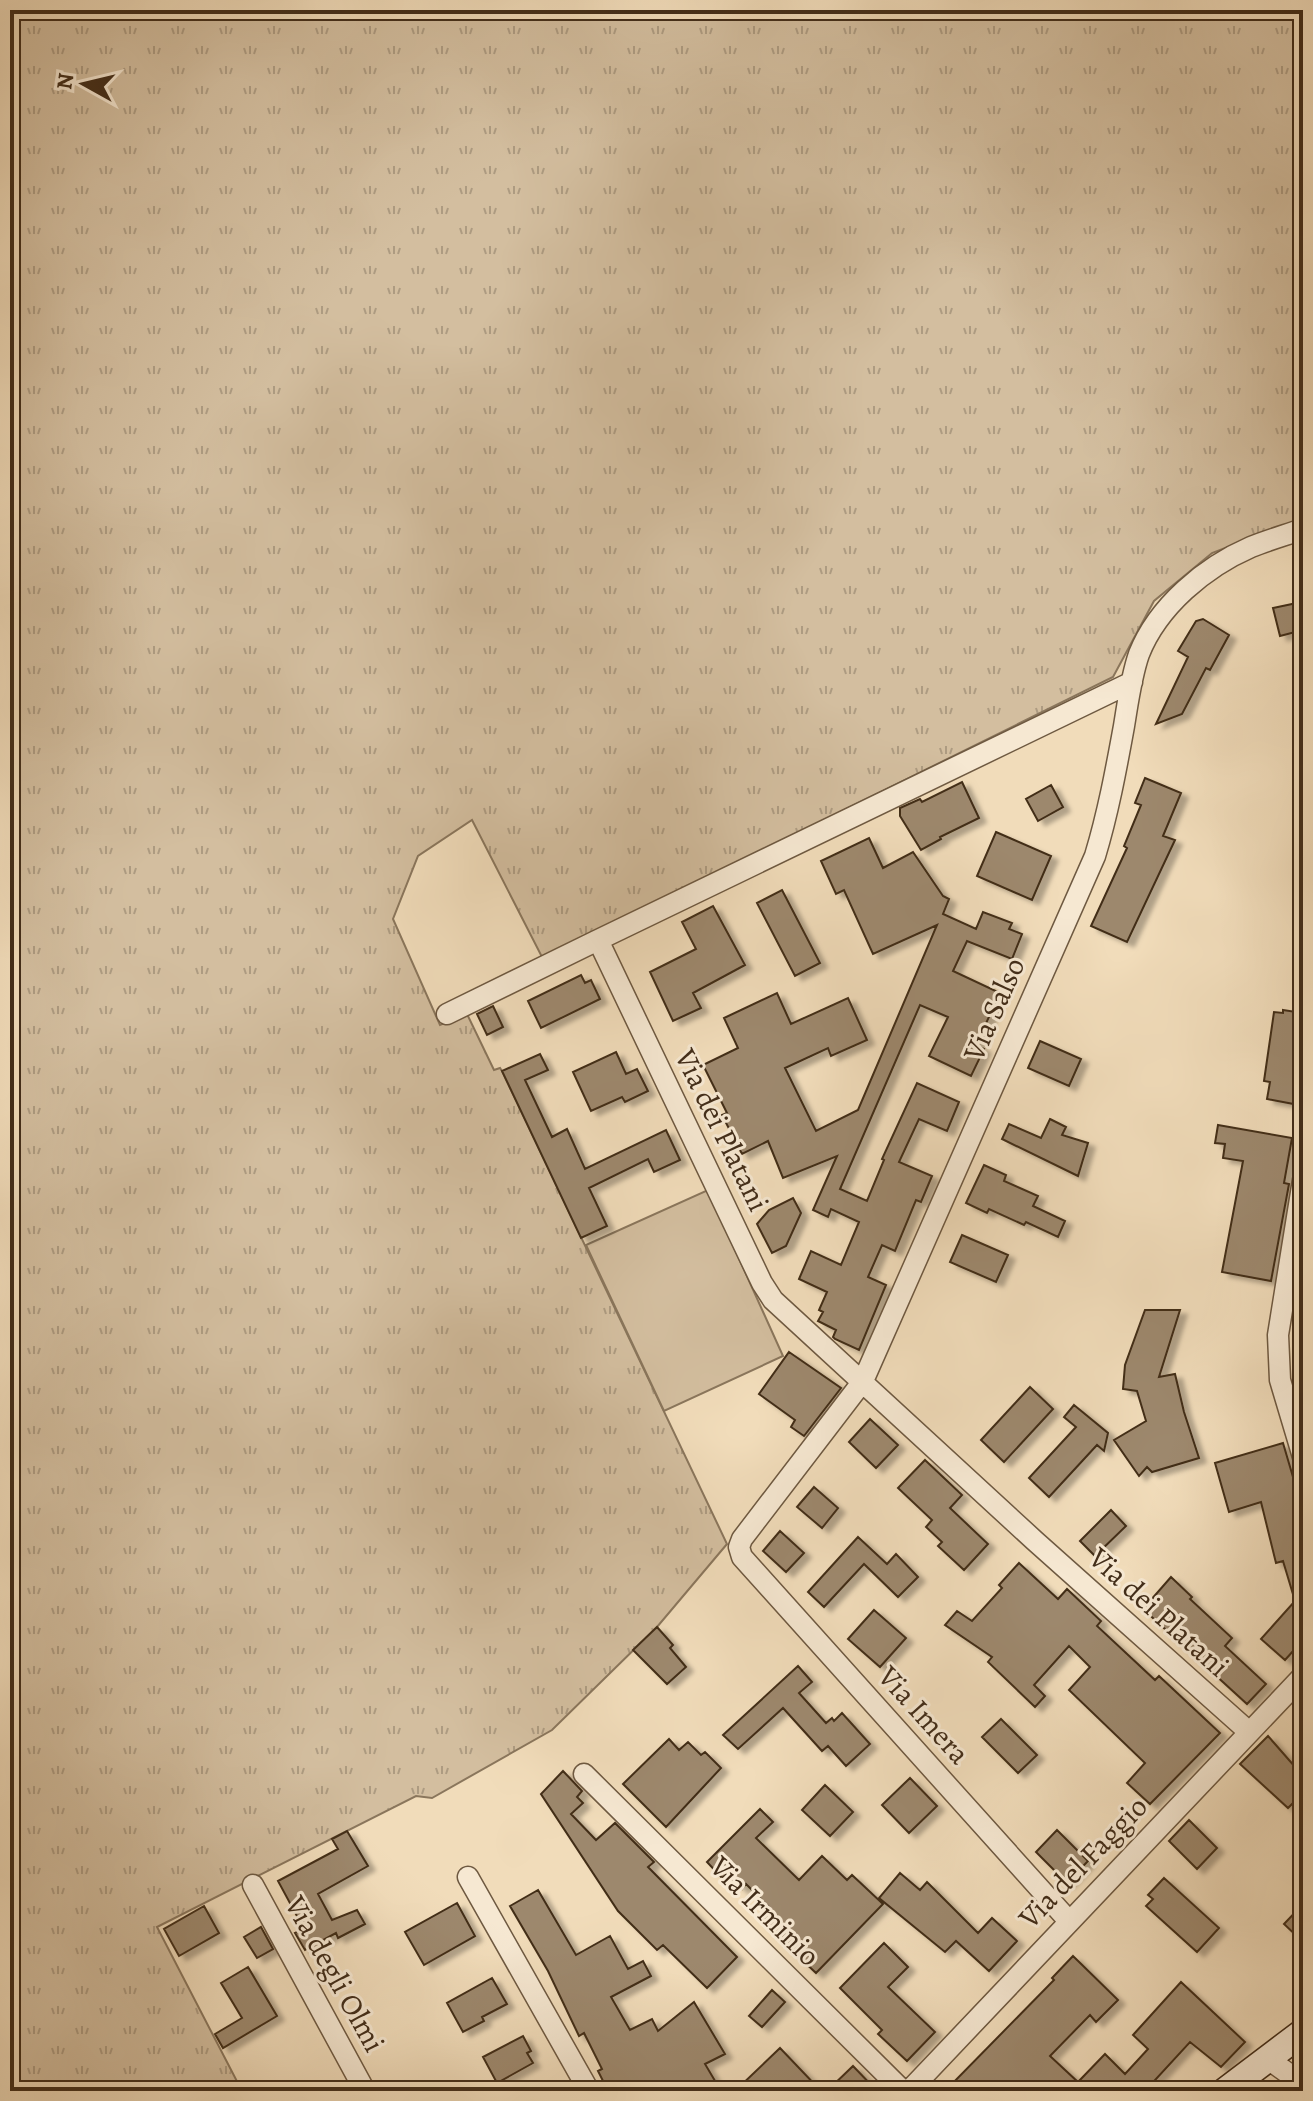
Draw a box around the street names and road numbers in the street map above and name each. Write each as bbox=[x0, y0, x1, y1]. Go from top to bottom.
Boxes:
street label: Via Salso bbox=[953, 951, 1034, 1068]
street label: Via dei Platani bbox=[665, 1041, 779, 1218]
street label: Via dei Platani bbox=[1079, 1538, 1238, 1686]
street label: Via Imera bbox=[868, 1656, 979, 1773]
street label: Via del Faggio bbox=[1009, 1787, 1156, 1938]
street label: Via Irminio bbox=[700, 1846, 829, 1975]
street label: Via degli Olmi bbox=[275, 1888, 394, 2059]

